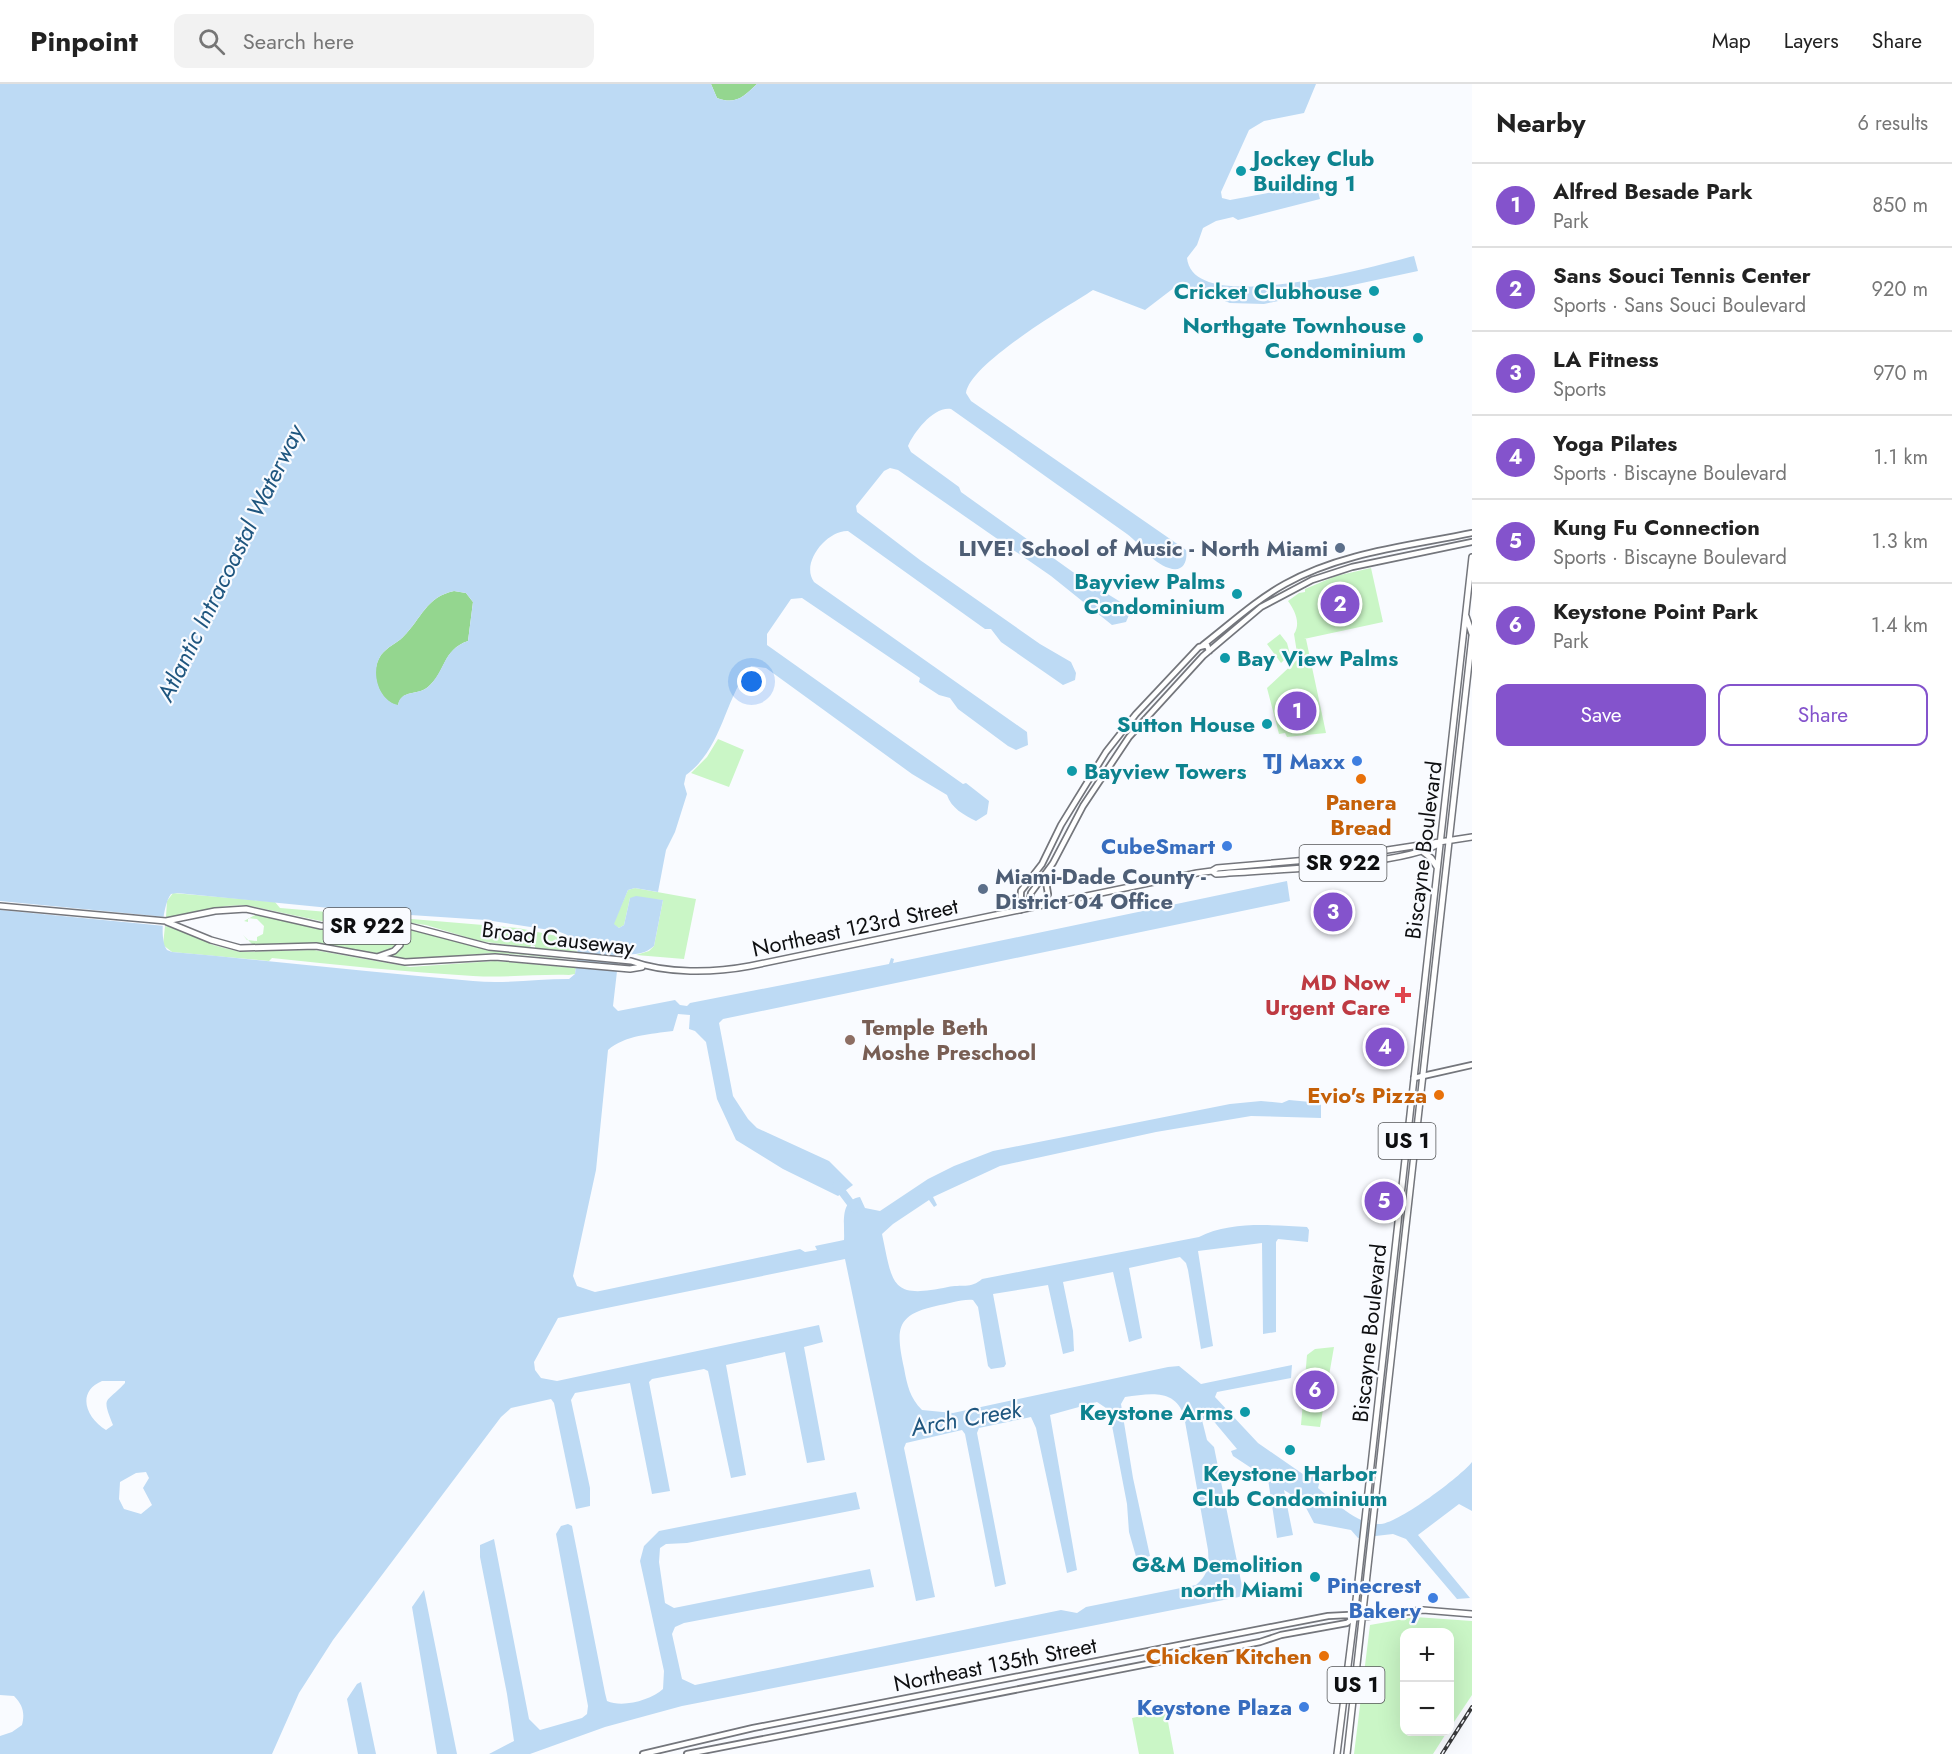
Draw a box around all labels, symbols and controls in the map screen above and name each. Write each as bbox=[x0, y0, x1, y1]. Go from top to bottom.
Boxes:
search box bbox=[174, 14, 594, 68]
text: Pinpoint bbox=[30, 21, 138, 62]
icon: search bbox=[195, 25, 228, 58]
text: Search here bbox=[243, 25, 354, 57]
text: Map bbox=[1712, 26, 1751, 56]
text: Layers bbox=[1784, 26, 1839, 56]
text: Share bbox=[1872, 26, 1922, 56]
text: Nearby bbox=[1496, 104, 1585, 142]
text: 6 results bbox=[1858, 109, 1928, 138]
place label: Jockey Club Building 1 bbox=[1249, 142, 1374, 199]
marker: Jockey Club Building 1 bbox=[1234, 164, 1248, 178]
text: Alfred Besade Park bbox=[1553, 175, 1753, 207]
text: 1 bbox=[1510, 191, 1521, 220]
text: 850 m bbox=[1872, 191, 1928, 220]
text: Park bbox=[1553, 207, 1589, 236]
text: Sans Souci Tennis Center bbox=[1553, 259, 1811, 291]
place label: Cricket Clubhouse bbox=[1174, 275, 1362, 307]
text: 2 bbox=[1509, 275, 1522, 304]
text: 920 m bbox=[1872, 275, 1928, 304]
marker: Cricket Clubhouse bbox=[1367, 284, 1381, 298]
text: Sports · Sans Souci Boulevard bbox=[1553, 291, 1806, 320]
place label: Northgate Townhouse Condominium bbox=[1183, 309, 1406, 366]
marker: Northgate Townhouse Condominium bbox=[1411, 331, 1425, 345]
text: LA Fitness bbox=[1553, 343, 1659, 375]
text: 3 bbox=[1509, 359, 1522, 388]
text: 970 m bbox=[1873, 359, 1928, 388]
text: Sports bbox=[1553, 375, 1606, 404]
water label: Atlantic Intracoastal Waterway bbox=[147, 417, 313, 708]
text: Yoga Pilates bbox=[1553, 427, 1677, 459]
text: 4 bbox=[1509, 443, 1522, 472]
text: 1.1 km bbox=[1874, 443, 1928, 472]
text: Sports · Biscayne Boulevard bbox=[1553, 459, 1787, 488]
text: Kung Fu Connection bbox=[1553, 511, 1760, 543]
text: 5 bbox=[1509, 527, 1522, 556]
text: 1.3 km bbox=[1872, 527, 1928, 556]
place label: LIVE! School of Music - North Miami bbox=[958, 532, 1328, 564]
marker: LIVE! School of Music - North Miami bbox=[1333, 541, 1347, 555]
text: Sports · Biscayne Boulevard bbox=[1553, 543, 1787, 572]
place label: Bayview Palms Condominium bbox=[1074, 565, 1225, 622]
pin: 2 bbox=[1320, 582, 1360, 626]
marker: Bayview Palms Condominium bbox=[1230, 587, 1244, 601]
text: Keystone Point Park bbox=[1553, 595, 1758, 627]
text: 6 bbox=[1509, 611, 1522, 640]
text: 1.4 km bbox=[1871, 611, 1928, 640]
text: Park bbox=[1553, 627, 1589, 656]
place label: Bay View Palms bbox=[1237, 642, 1398, 674]
marker: Bay View Palms bbox=[1218, 651, 1232, 665]
your location bbox=[737, 667, 766, 696]
button: Save bbox=[1496, 684, 1706, 746]
button: Share bbox=[1718, 684, 1928, 746]
pin: 1 bbox=[1278, 688, 1316, 734]
place label: Sutton House bbox=[1117, 708, 1255, 740]
marker: Sutton House bbox=[1260, 717, 1274, 731]
place label: TJ Maxx bbox=[1263, 745, 1345, 777]
marker: TJ Maxx bbox=[1350, 754, 1364, 768]
place label: Bayview Towers bbox=[1084, 755, 1247, 787]
street label: Biscayne Boulevard bbox=[1396, 759, 1450, 941]
marker: Bayview Towers bbox=[1065, 764, 1079, 778]
marker: Panera Bread bbox=[1354, 772, 1368, 786]
place label: Panera Bread bbox=[1325, 786, 1397, 843]
place label: CubeSmart bbox=[1101, 830, 1215, 862]
marker: CubeSmart bbox=[1220, 839, 1234, 853]
road number: SR 922 bbox=[1300, 845, 1386, 881]
place label: Miami-Dade County - District 04 Office bbox=[995, 860, 1206, 917]
marker: Miami-Dade County - District 04 Office bbox=[976, 882, 990, 896]
street label: Northeast 123rd Street bbox=[749, 889, 962, 964]
pin: 3 bbox=[1314, 890, 1352, 934]
road number: SR 922 bbox=[324, 908, 410, 944]
street label: Broad Causeway bbox=[480, 913, 636, 963]
place label: MD Now Urgent Care bbox=[1265, 966, 1390, 1023]
marker: MD Now Urgent Care bbox=[1394, 986, 1412, 1004]
place label: Temple Beth Moshe Preschool bbox=[862, 1011, 1036, 1068]
pin: 4 bbox=[1366, 1024, 1404, 1070]
marker: Temple Beth Moshe Preschool bbox=[843, 1033, 857, 1047]
place label: Evio's Pizza bbox=[1307, 1079, 1427, 1111]
marker: Evio's Pizza bbox=[1432, 1088, 1446, 1102]
road number: US 1 bbox=[1378, 1123, 1436, 1159]
pin: 5 bbox=[1364, 1178, 1404, 1224]
street label: Biscayne Boulevard bbox=[1344, 1242, 1394, 1424]
pin: 6 bbox=[1296, 1368, 1334, 1412]
water label: Arch Creek bbox=[907, 1391, 1026, 1445]
place label: Keystone Arms bbox=[1079, 1396, 1233, 1428]
marker: Keystone Arms bbox=[1238, 1405, 1252, 1419]
marker: Keystone Harbor Club Condominium bbox=[1283, 1443, 1297, 1457]
place label: Keystone Harbor Club Condominium bbox=[1192, 1457, 1388, 1514]
place label: G&M Demolition north Miami bbox=[1132, 1548, 1303, 1605]
place label: Pinecrest Bakery bbox=[1327, 1569, 1422, 1626]
marker: G&M Demolition north Miami bbox=[1308, 1570, 1322, 1584]
marker: Pinecrest Bakery bbox=[1426, 1591, 1440, 1605]
street label: Northeast 135th Street bbox=[891, 1628, 1100, 1699]
map controls bbox=[1400, 1628, 1454, 1736]
button: + bbox=[1400, 1628, 1454, 1682]
place label: Chicken Kitchen bbox=[1146, 1640, 1312, 1672]
marker: Chicken Kitchen bbox=[1317, 1649, 1331, 1663]
road number: US 1 bbox=[1328, 1667, 1384, 1703]
button: − bbox=[1400, 1682, 1454, 1736]
place label: Keystone Plaza bbox=[1137, 1691, 1292, 1723]
marker: Keystone Plaza bbox=[1297, 1700, 1311, 1714]

